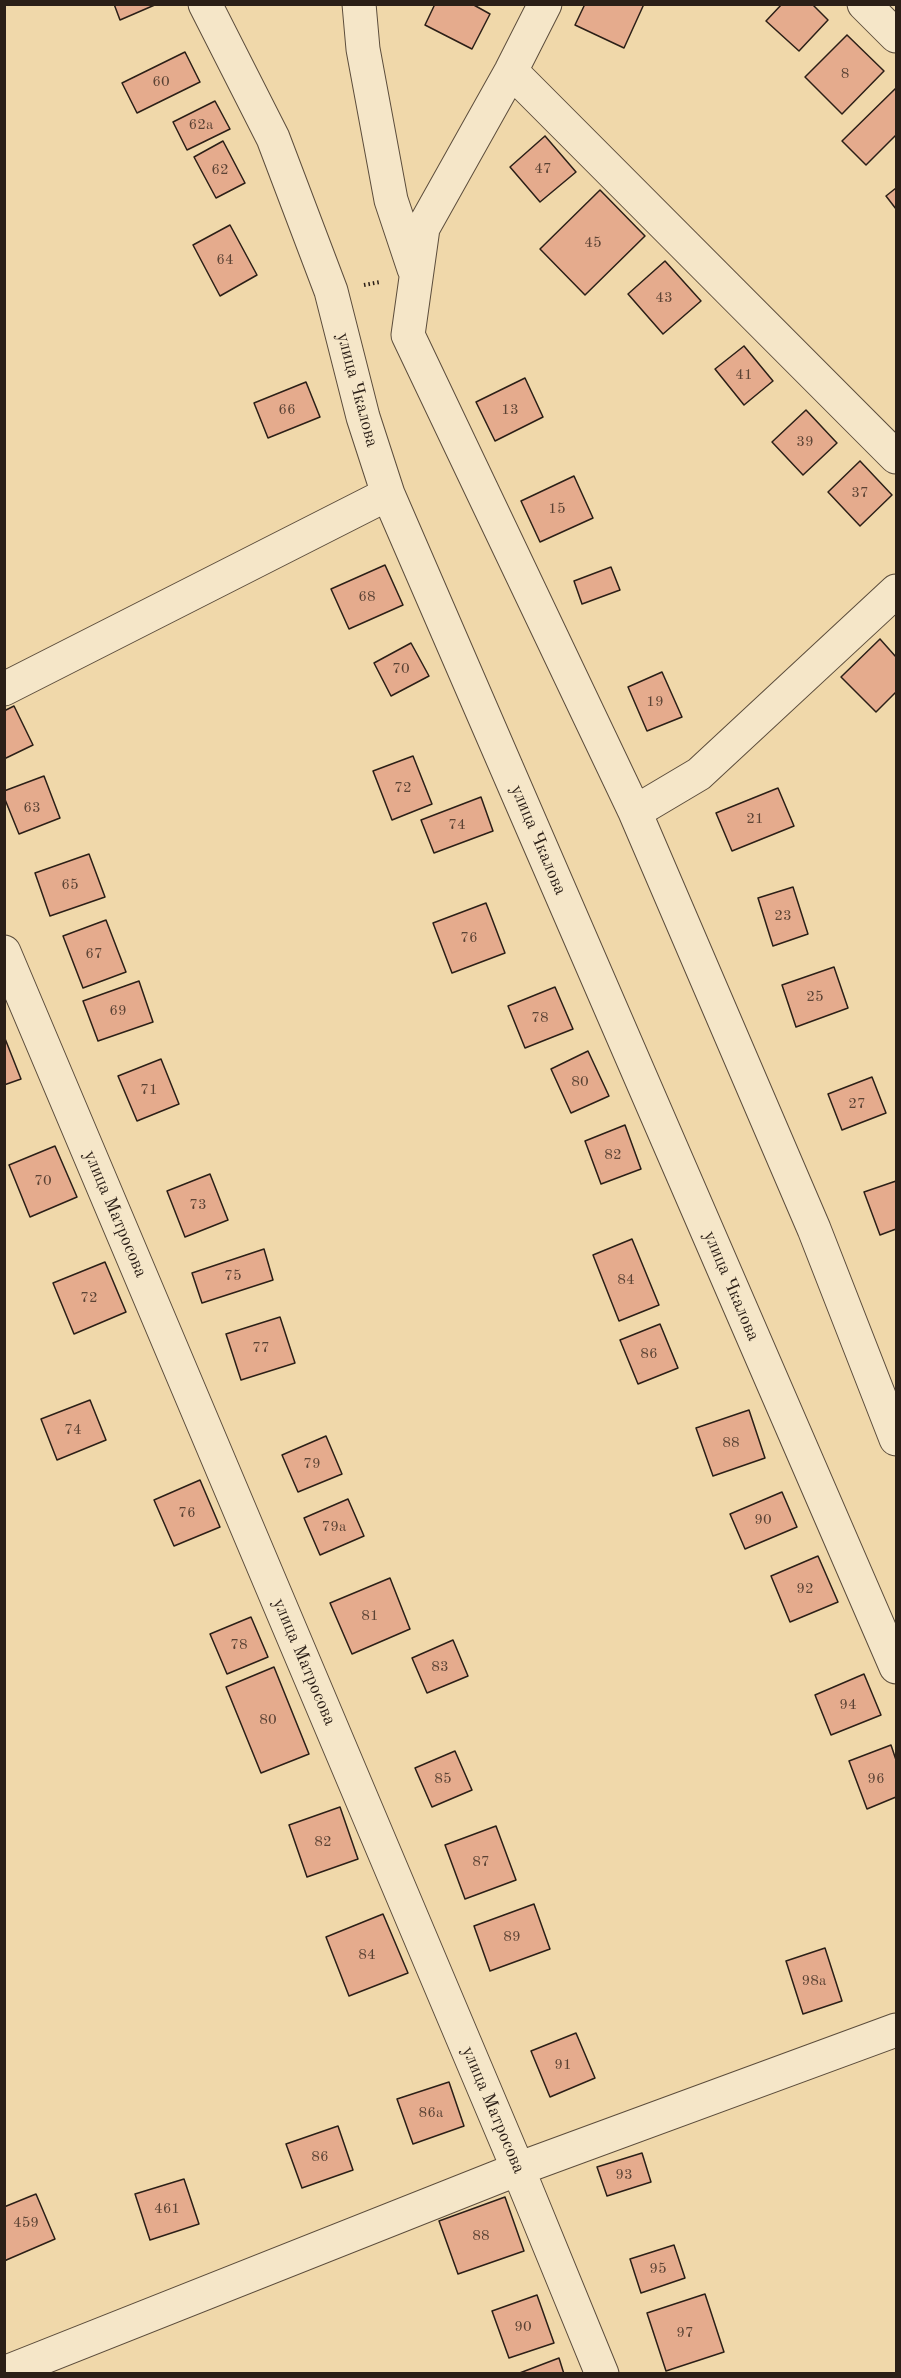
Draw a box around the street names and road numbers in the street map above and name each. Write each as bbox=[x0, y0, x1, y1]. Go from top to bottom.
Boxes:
street label: улица Чкалова bbox=[331, 330, 383, 450]
street label: улица Чкалова bbox=[505, 782, 571, 898]
street label: улица Матросова bbox=[78, 1147, 152, 1281]
street label: улица Чкалова bbox=[698, 1228, 764, 1344]
street label: улица Матросова bbox=[267, 1595, 341, 1729]
street label: улица Матросова bbox=[456, 2043, 530, 2177]

